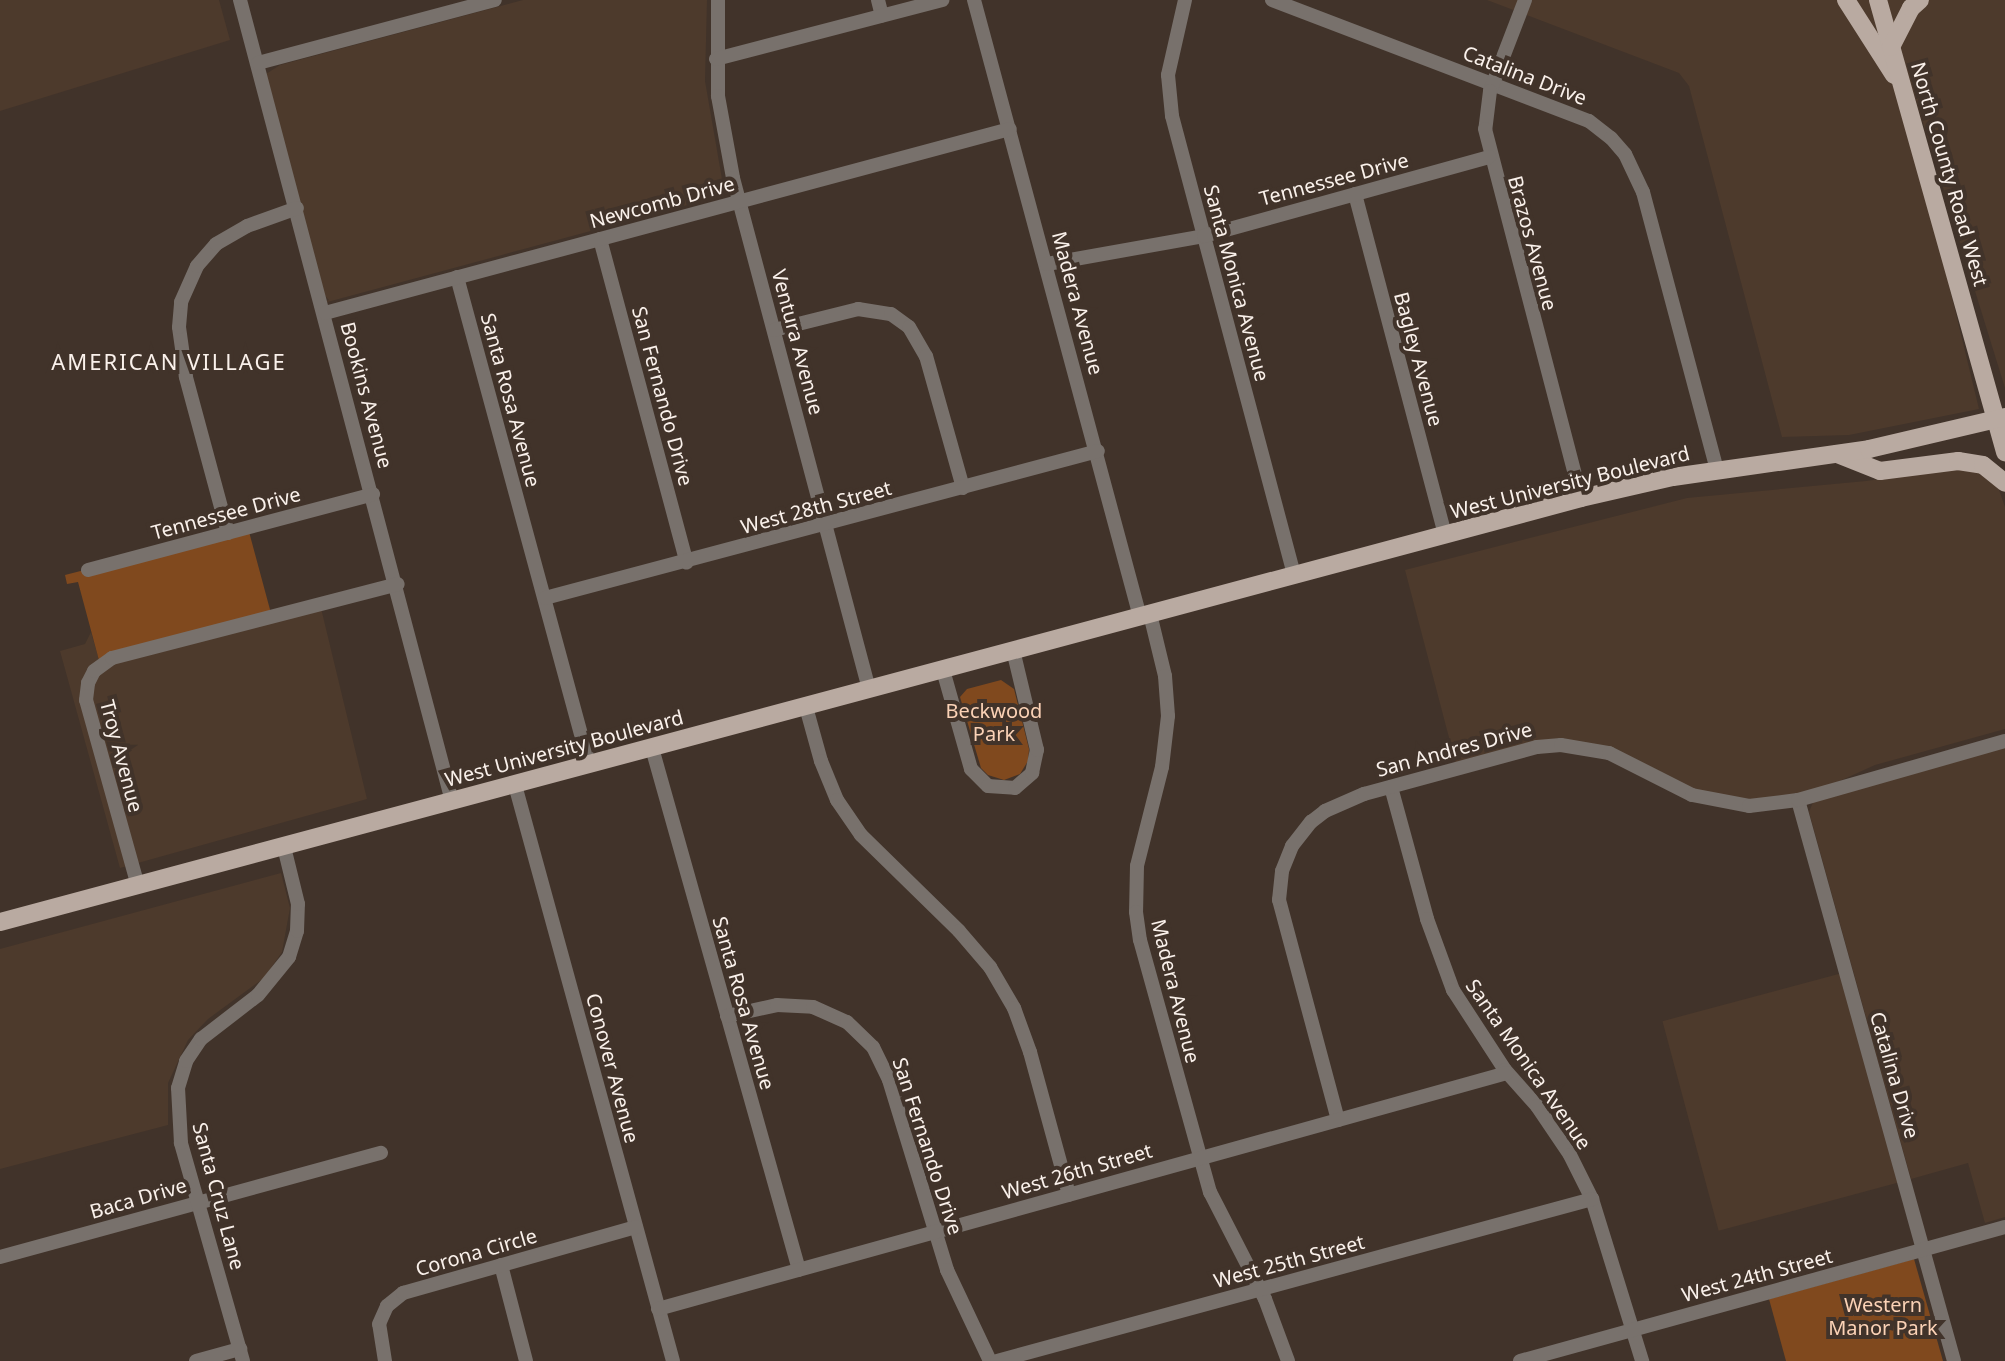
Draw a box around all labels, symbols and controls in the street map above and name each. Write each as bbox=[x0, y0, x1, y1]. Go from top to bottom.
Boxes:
street label: Catalina Drive bbox=[1460, 40, 1590, 110]
street label: North County Road West bbox=[1906, 59, 1994, 289]
street label: Tennessee Drive bbox=[1257, 148, 1411, 210]
street label: Newcomb Drive bbox=[587, 171, 737, 233]
street label: Brazos Avenue bbox=[1503, 173, 1563, 313]
street label: Santa Monica Avenue bbox=[1199, 182, 1275, 384]
street label: Madera Avenue bbox=[1047, 229, 1109, 377]
street label: Ventura Avenue bbox=[767, 267, 829, 417]
street label: Bagley Avenue bbox=[1390, 289, 1448, 429]
street label: San Fernando Drive bbox=[628, 304, 698, 488]
street label: Santa Rosa Avenue bbox=[476, 310, 546, 490]
street label: Bookins Avenue bbox=[336, 319, 398, 471]
district label: AMERICAN VILLAGE bbox=[51, 349, 287, 375]
street label: West University Boulevard bbox=[1448, 441, 1692, 523]
street label: West 28th Street bbox=[738, 475, 894, 539]
street label: Tennessee Drive bbox=[149, 482, 303, 544]
street label: Troy Avenue bbox=[95, 697, 149, 815]
park label: Beckwood Park bbox=[946, 698, 1042, 745]
street label: West University Boulevard bbox=[442, 705, 686, 791]
street label: San Andres Drive bbox=[1373, 717, 1535, 781]
street label: Santa Rosa Avenue bbox=[708, 914, 780, 1092]
street label: Madera Avenue bbox=[1147, 917, 1205, 1065]
street label: Santa Monica Avenue bbox=[1461, 974, 1597, 1154]
street label: Conover Avenue bbox=[581, 991, 645, 1145]
street label: Catalina Drive bbox=[1865, 1009, 1925, 1141]
street label: San Fernando Drive bbox=[888, 1054, 968, 1238]
street label: Santa Cruz Lane bbox=[188, 1120, 250, 1272]
street label: West 26th Street bbox=[999, 1138, 1155, 1204]
street label: Baca Drive bbox=[87, 1173, 189, 1223]
street label: Corona Circle bbox=[413, 1223, 539, 1281]
street label: West 25th Street bbox=[1211, 1229, 1367, 1293]
street label: West 24th Street bbox=[1679, 1243, 1835, 1307]
park label: Western Manor Park bbox=[1828, 1292, 1938, 1339]

